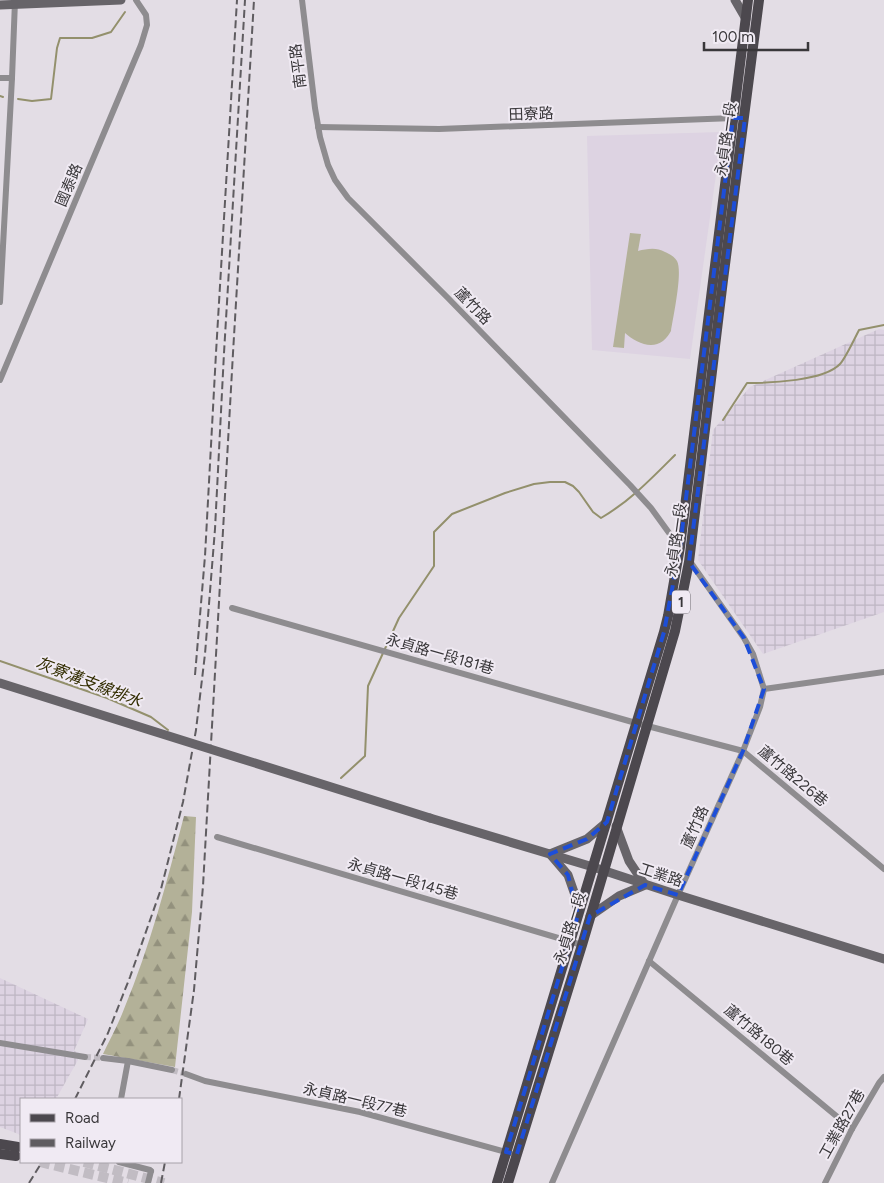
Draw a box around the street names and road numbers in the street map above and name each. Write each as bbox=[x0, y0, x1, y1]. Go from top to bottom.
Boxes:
street label: 南平路 bbox=[286, 43, 310, 89]
street label: 永貞路一段 bbox=[712, 101, 740, 177]
street label: 田寮路 bbox=[508, 104, 554, 124]
street label: 國泰路 bbox=[52, 161, 86, 209]
street label: 蘆竹路 bbox=[451, 284, 495, 328]
street label: 永貞路一段 bbox=[662, 502, 690, 578]
road number: 1 bbox=[672, 590, 690, 614]
street label: 永貞路一段181巷 bbox=[384, 630, 496, 678]
street label: 蘆竹路226巷 bbox=[755, 742, 831, 810]
street label: 蘆竹路 bbox=[678, 803, 712, 851]
street label: 永貞路一段145巷 bbox=[346, 855, 460, 903]
street label: 工業路 bbox=[637, 859, 685, 891]
street label: 永貞路一段 bbox=[550, 889, 590, 967]
street label: 蘆竹路180巷 bbox=[721, 1001, 797, 1069]
street label: 永貞路一段77巷 bbox=[301, 1079, 409, 1121]
street label: 工業路27巷 bbox=[816, 1086, 868, 1162]

